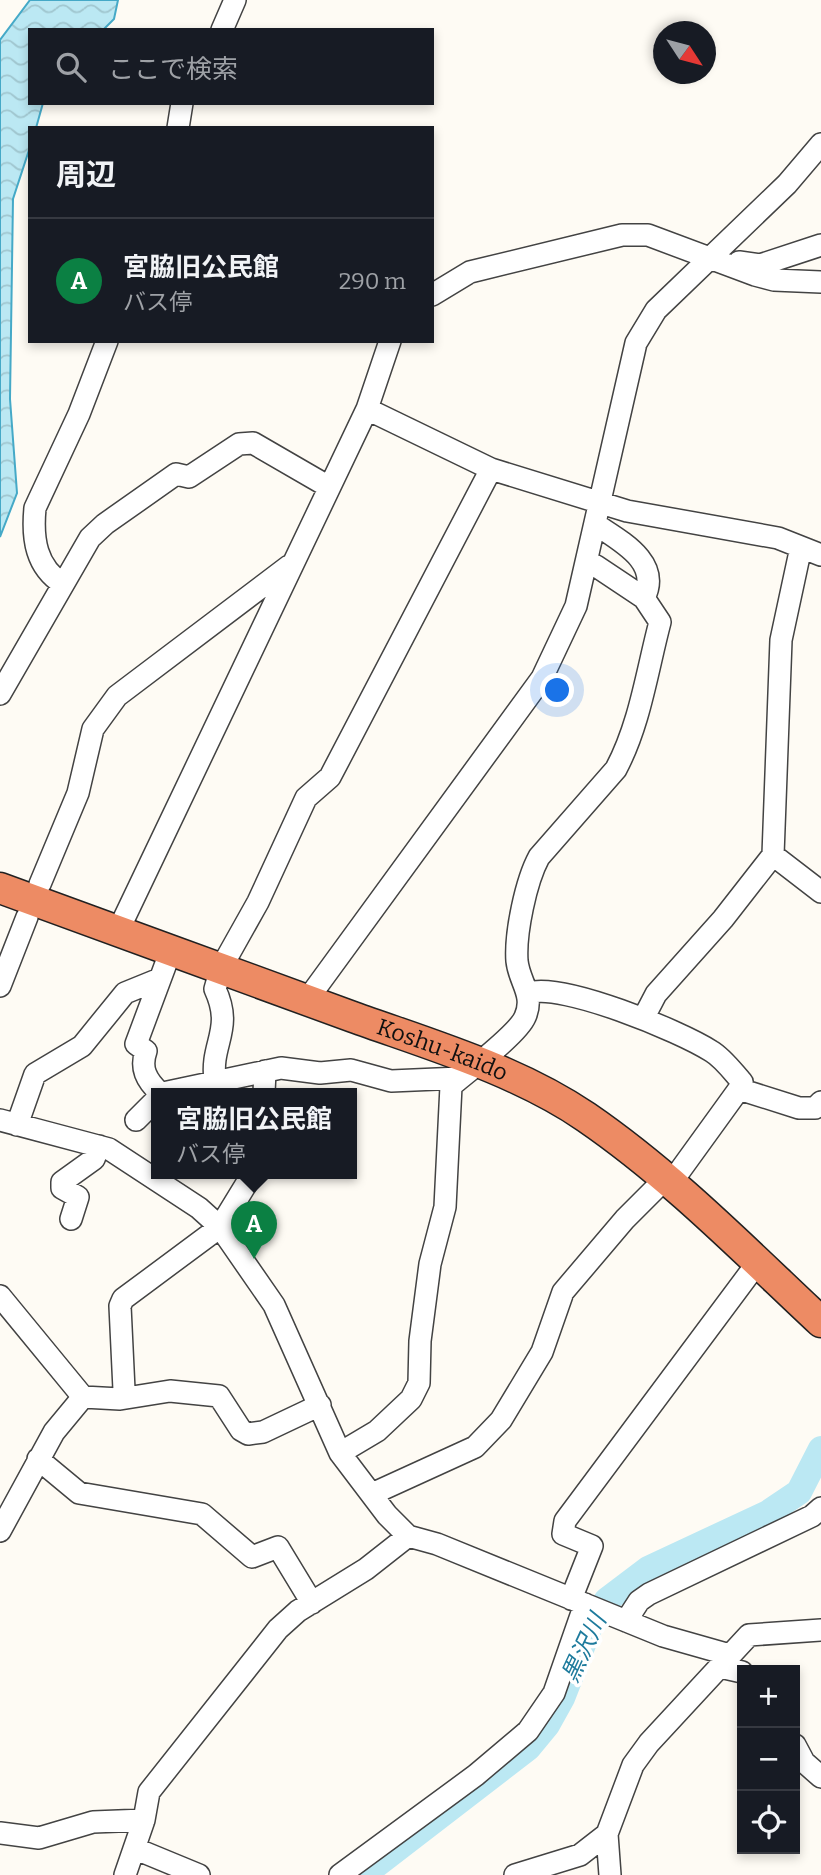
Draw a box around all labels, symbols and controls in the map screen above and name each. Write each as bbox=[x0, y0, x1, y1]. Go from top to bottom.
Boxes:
north arrow bbox=[653, 21, 716, 84]
search box bbox=[28, 28, 434, 105]
icon: search bbox=[52, 48, 90, 86]
text: ここで検索 bbox=[108, 54, 238, 85]
text: 周辺 bbox=[56, 157, 116, 193]
text: 宮脇旧公民館 bbox=[123, 252, 279, 283]
text: A bbox=[71, 267, 87, 295]
text: 290 m bbox=[339, 267, 406, 295]
text: バス停 bbox=[123, 288, 192, 316]
your location bbox=[540, 673, 574, 707]
street label: Koshu-kaido bbox=[373, 1013, 512, 1087]
popup bbox=[151, 1088, 357, 1179]
text: 宮脇旧公民館 bbox=[176, 1104, 332, 1135]
text: バス停 bbox=[176, 1140, 245, 1168]
pin: A bbox=[231, 1201, 277, 1259]
water label: 黒沢川 bbox=[556, 1607, 613, 1687]
map controls bbox=[737, 1665, 800, 1854]
button: + bbox=[737, 1665, 800, 1728]
button: − bbox=[737, 1728, 800, 1791]
button: locate bbox=[737, 1791, 800, 1854]

